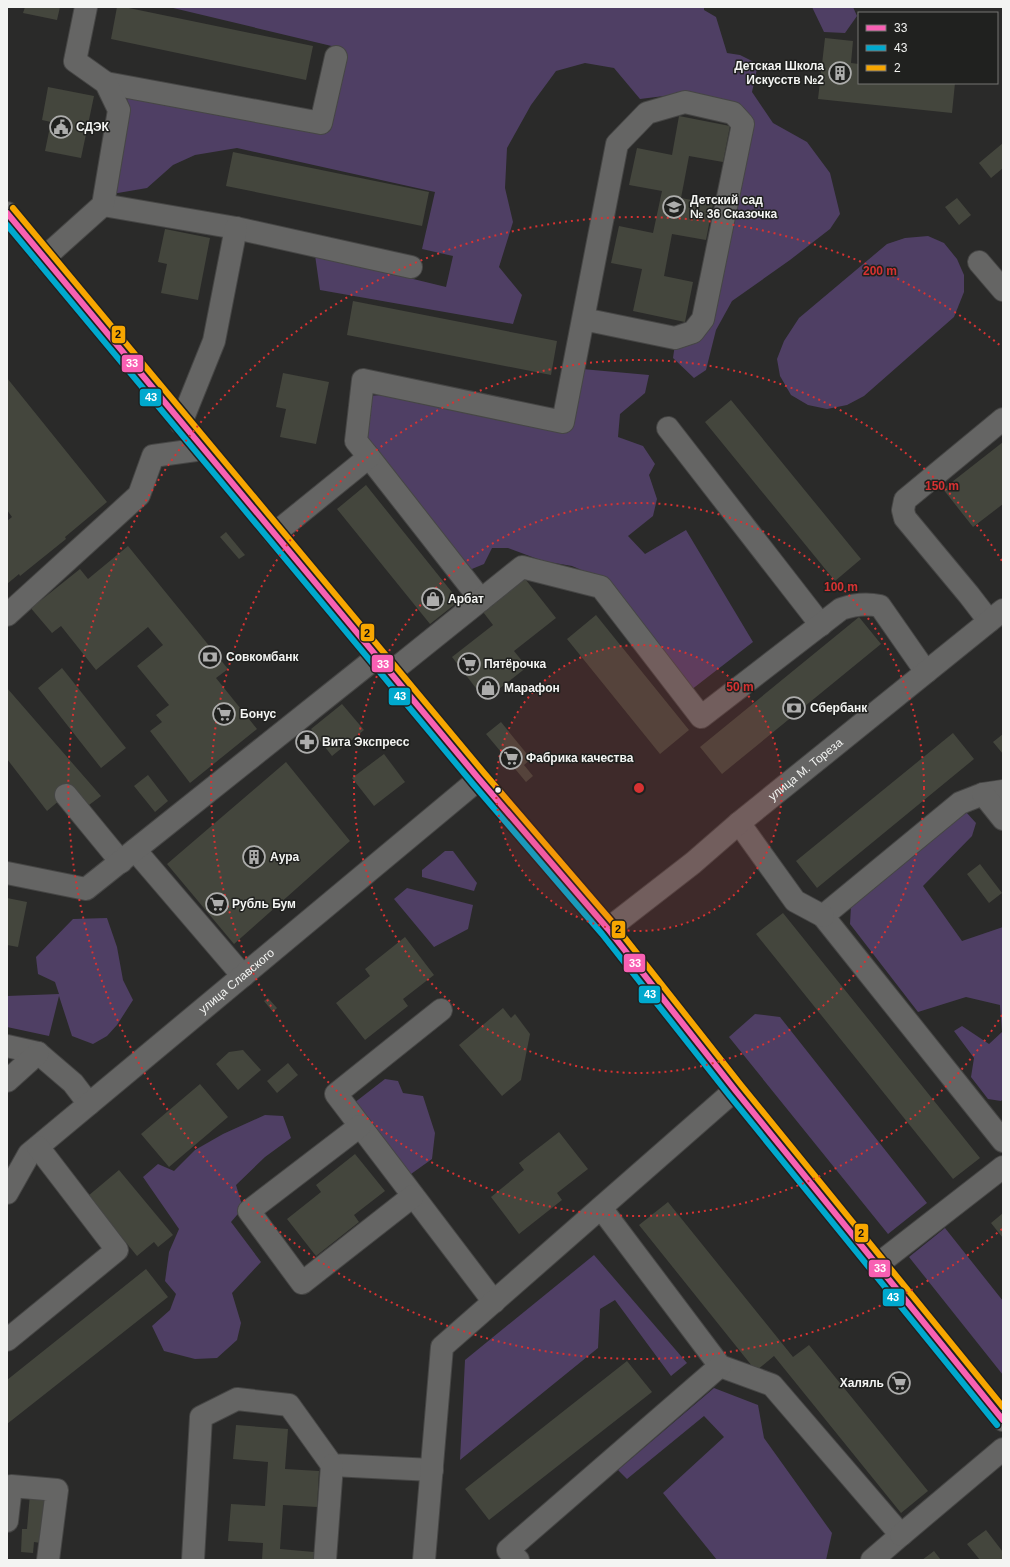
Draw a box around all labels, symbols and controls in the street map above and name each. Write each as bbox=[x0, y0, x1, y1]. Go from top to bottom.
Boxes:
legend bbox=[858, 12, 998, 84]
text: 33 bbox=[894, 21, 908, 35]
text: 43 bbox=[894, 41, 908, 55]
place label: Детская Школа Искусств №2 bbox=[734, 59, 824, 87]
building icon: Детская Школа Искусств №2 bbox=[827, 60, 853, 86]
text: 2 bbox=[894, 61, 901, 75]
public building icon: СДЭК bbox=[48, 114, 74, 140]
place label: СДЭК bbox=[76, 120, 110, 134]
place label: Детский сад № 36 Сказочка bbox=[690, 193, 778, 221]
school or university icon: Детский сад № 36 Сказочка bbox=[661, 194, 687, 220]
text: 200 m bbox=[863, 264, 897, 278]
line badge: 2 bbox=[111, 325, 126, 344]
text: 2 bbox=[115, 328, 121, 340]
line badge: 33 bbox=[121, 354, 144, 373]
text: 33 bbox=[126, 357, 138, 369]
line badge: 43 bbox=[139, 388, 162, 407]
text: 43 bbox=[145, 391, 157, 403]
text: 150 m bbox=[925, 479, 959, 493]
text: 100 m bbox=[824, 580, 858, 594]
shop icon: Арбат bbox=[420, 586, 446, 612]
place label: Арбат bbox=[448, 592, 484, 606]
line badge: 2 bbox=[360, 623, 375, 642]
text: 2 bbox=[364, 627, 370, 639]
bank icon: Совкомбанк bbox=[197, 644, 223, 670]
place label: Совкомбанк bbox=[226, 650, 299, 664]
supermarket icon: Пятёрочка bbox=[456, 651, 482, 677]
line badge: 33 bbox=[371, 654, 394, 673]
place label: Пятёрочка bbox=[484, 657, 547, 671]
text: 33 bbox=[377, 658, 389, 670]
shop icon: Марафон bbox=[475, 675, 501, 701]
text: 50 m bbox=[726, 680, 754, 694]
place label: Марафон bbox=[504, 681, 560, 695]
line badge: 43 bbox=[388, 687, 411, 706]
text: 43 bbox=[394, 690, 406, 702]
bank icon: Сбербанк bbox=[781, 695, 807, 721]
supermarket icon: Бонус bbox=[211, 701, 237, 727]
place label: Сбербанк bbox=[810, 701, 868, 715]
place label: Бонус bbox=[240, 707, 277, 721]
pharmacy icon: Вита Экспресс bbox=[294, 729, 320, 755]
place label: Вита Экспресс bbox=[322, 735, 410, 749]
street label: улица М. Тореза bbox=[765, 735, 846, 804]
supermarket icon: Фабрика качества bbox=[498, 745, 524, 771]
place label: Фабрика качества bbox=[526, 751, 634, 765]
centre of rings bbox=[632, 781, 646, 795]
unlabelled marker bbox=[493, 785, 503, 795]
building icon: Аура bbox=[241, 844, 267, 870]
place label: Аура bbox=[270, 850, 300, 864]
supermarket icon: Рубль Бум bbox=[204, 891, 230, 917]
place label: Рубль Бум bbox=[232, 897, 296, 911]
line badge: 2 bbox=[611, 920, 626, 939]
text: 2 bbox=[615, 923, 621, 935]
street label: улица Славского bbox=[196, 945, 277, 1016]
line badge: 33 bbox=[623, 953, 646, 973]
text: 33 bbox=[629, 957, 641, 969]
line badge: 43 bbox=[638, 985, 661, 1004]
text: 43 bbox=[644, 988, 656, 1000]
line badge: 2 bbox=[854, 1223, 869, 1243]
text: 2 bbox=[858, 1227, 864, 1239]
line badge: 33 bbox=[868, 1259, 891, 1278]
text: 33 bbox=[874, 1262, 886, 1274]
line badge: 43 bbox=[882, 1288, 905, 1307]
text: 43 bbox=[887, 1291, 899, 1303]
supermarket icon: Халяль bbox=[886, 1370, 912, 1396]
place label: Халяль bbox=[840, 1376, 884, 1390]

